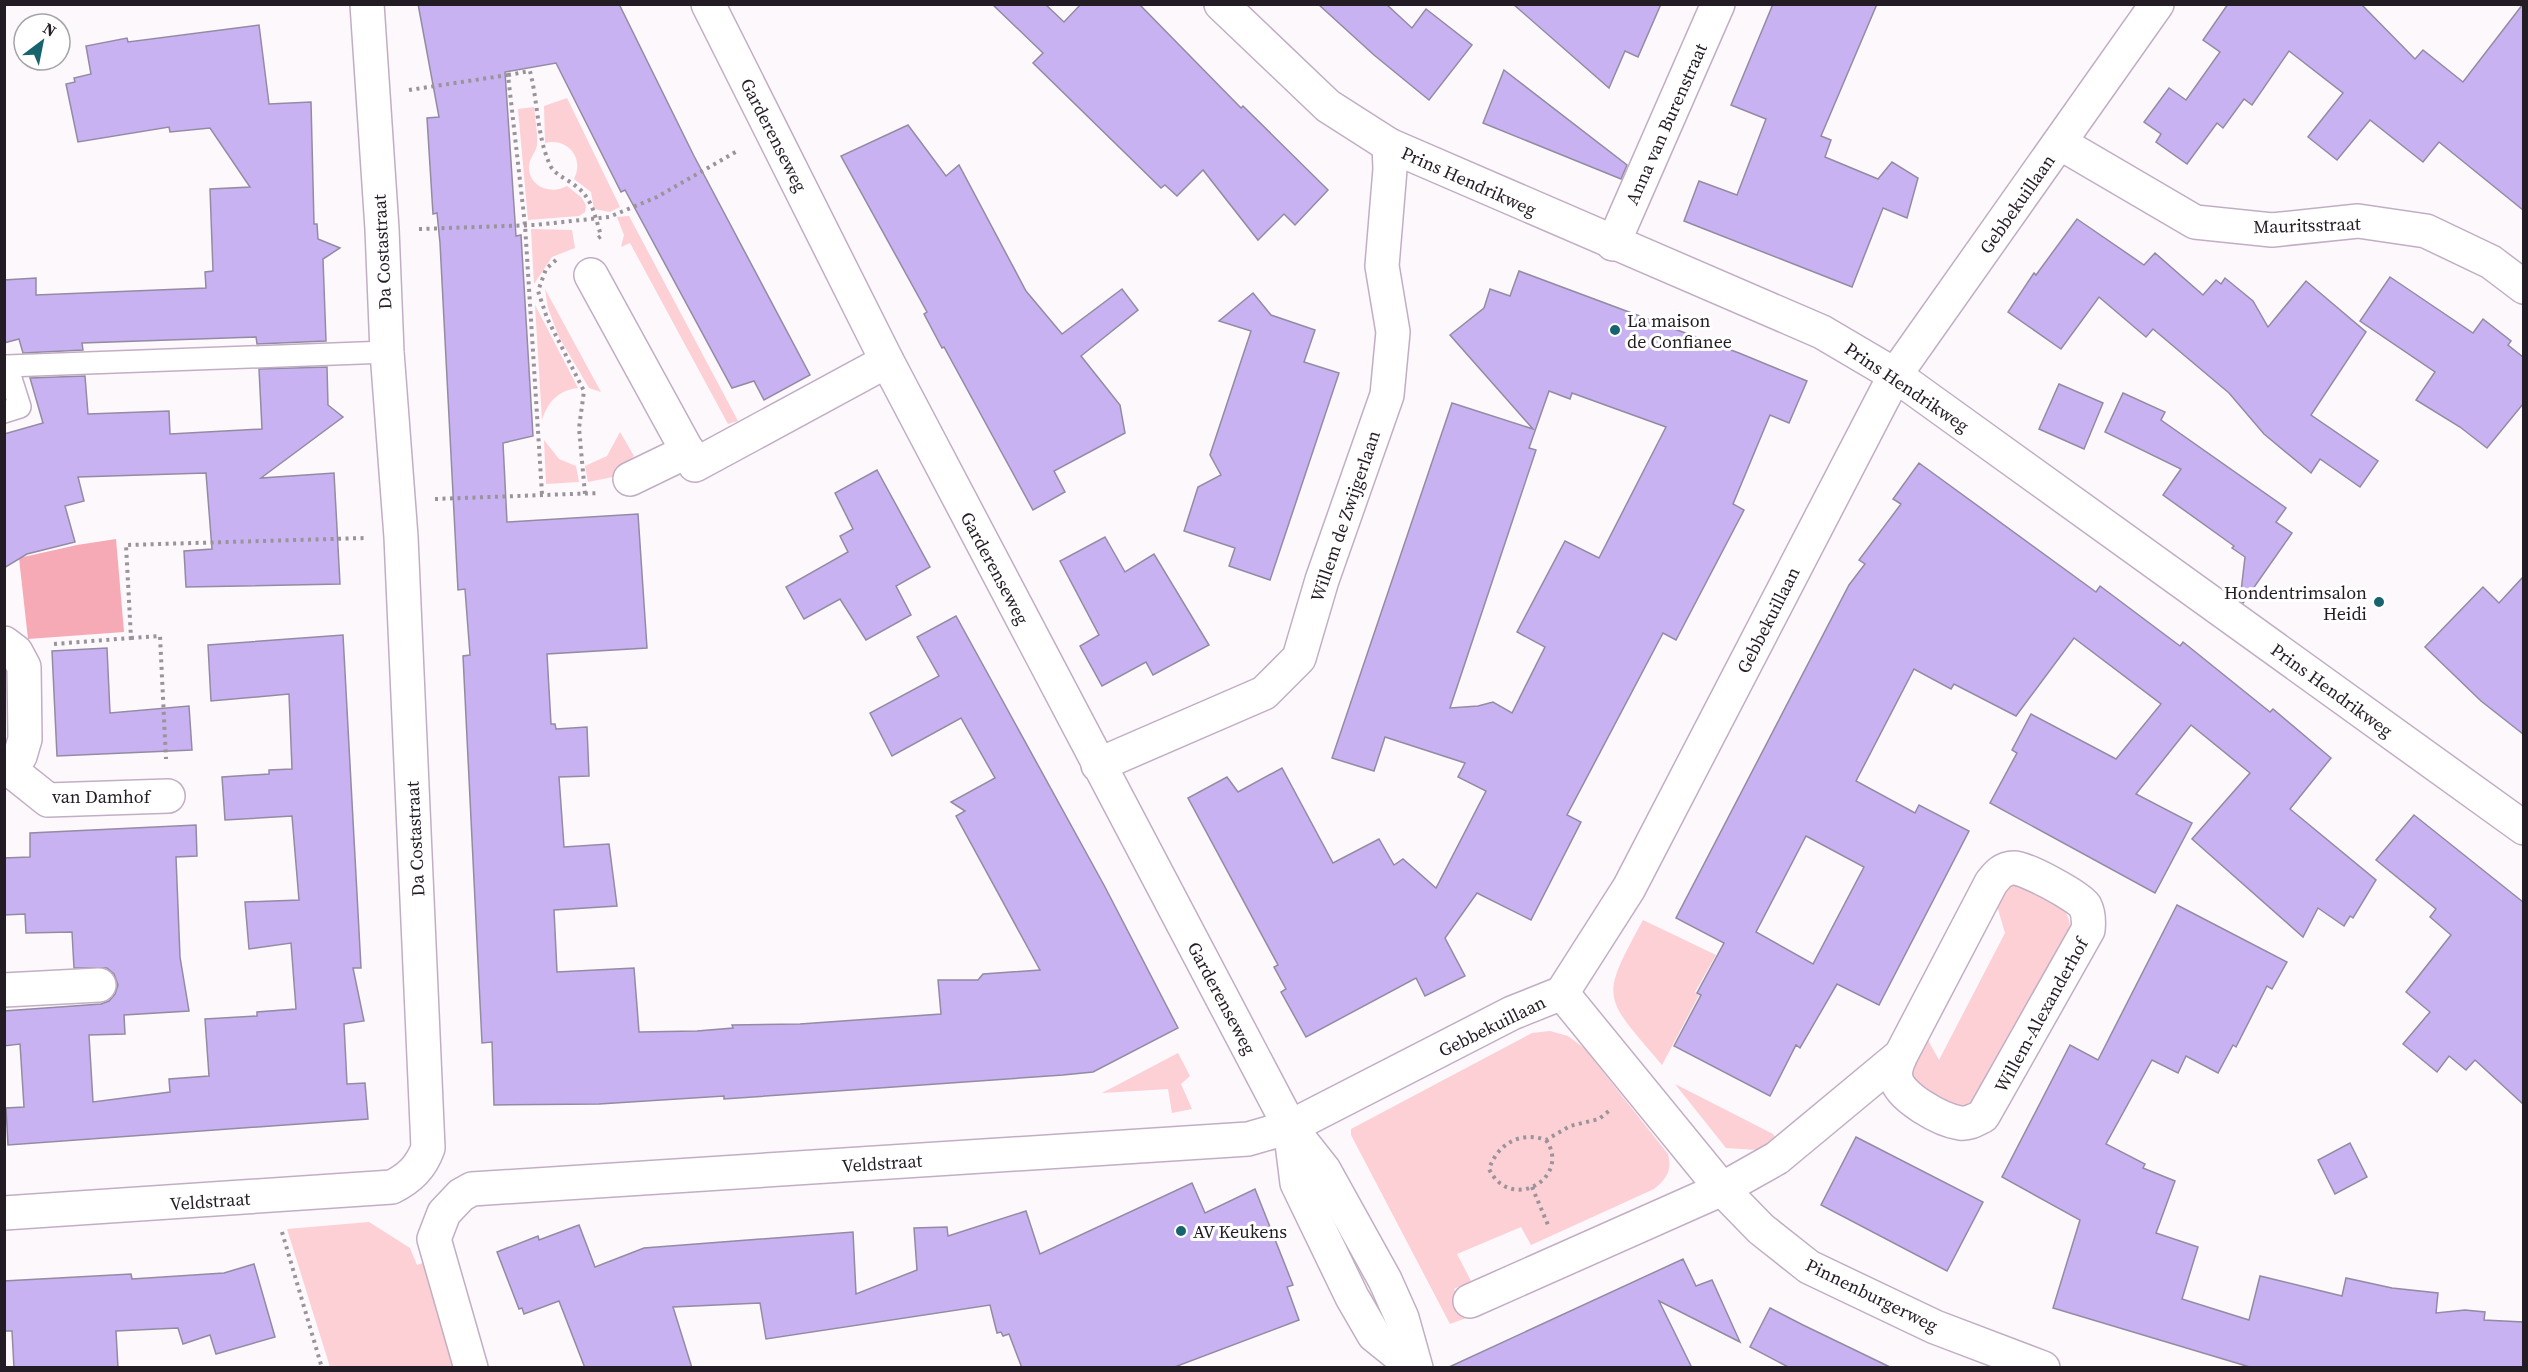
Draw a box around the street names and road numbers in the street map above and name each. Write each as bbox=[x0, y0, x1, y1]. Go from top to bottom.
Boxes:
street label: Anna van Burenstraat bbox=[1619, 39, 1713, 209]
street label: Garderenseweg bbox=[735, 74, 813, 196]
street label: Prins Hendrikweg bbox=[1398, 140, 1540, 222]
street label: Gebbekuillaan bbox=[1973, 149, 2061, 259]
street label: Da Costastraat bbox=[366, 194, 398, 310]
street label: Mauritsstraat bbox=[2253, 211, 2361, 239]
street label: Prins Hendrikweg bbox=[1840, 336, 1974, 438]
street label: Willem de Zwijgerlaan bbox=[1304, 427, 1386, 605]
street label: Garderenseweg bbox=[955, 507, 1035, 629]
street label: Gebbekuillaan bbox=[1730, 562, 1806, 677]
street label: Prins Hendrikweg bbox=[2266, 637, 2398, 743]
street label: Da Costastraat bbox=[399, 781, 431, 897]
street label: van Damhof bbox=[52, 784, 152, 809]
street label: Willem-Alexanderhof bbox=[1988, 932, 2095, 1097]
street label: Garderenseweg bbox=[1182, 937, 1262, 1059]
street label: Gebbekuillaan bbox=[1434, 989, 1550, 1063]
street label: Veldstraat bbox=[841, 1148, 923, 1178]
street label: Veldstraat bbox=[169, 1186, 251, 1216]
street label: Pinnenburgerweg bbox=[1802, 1252, 1942, 1338]

